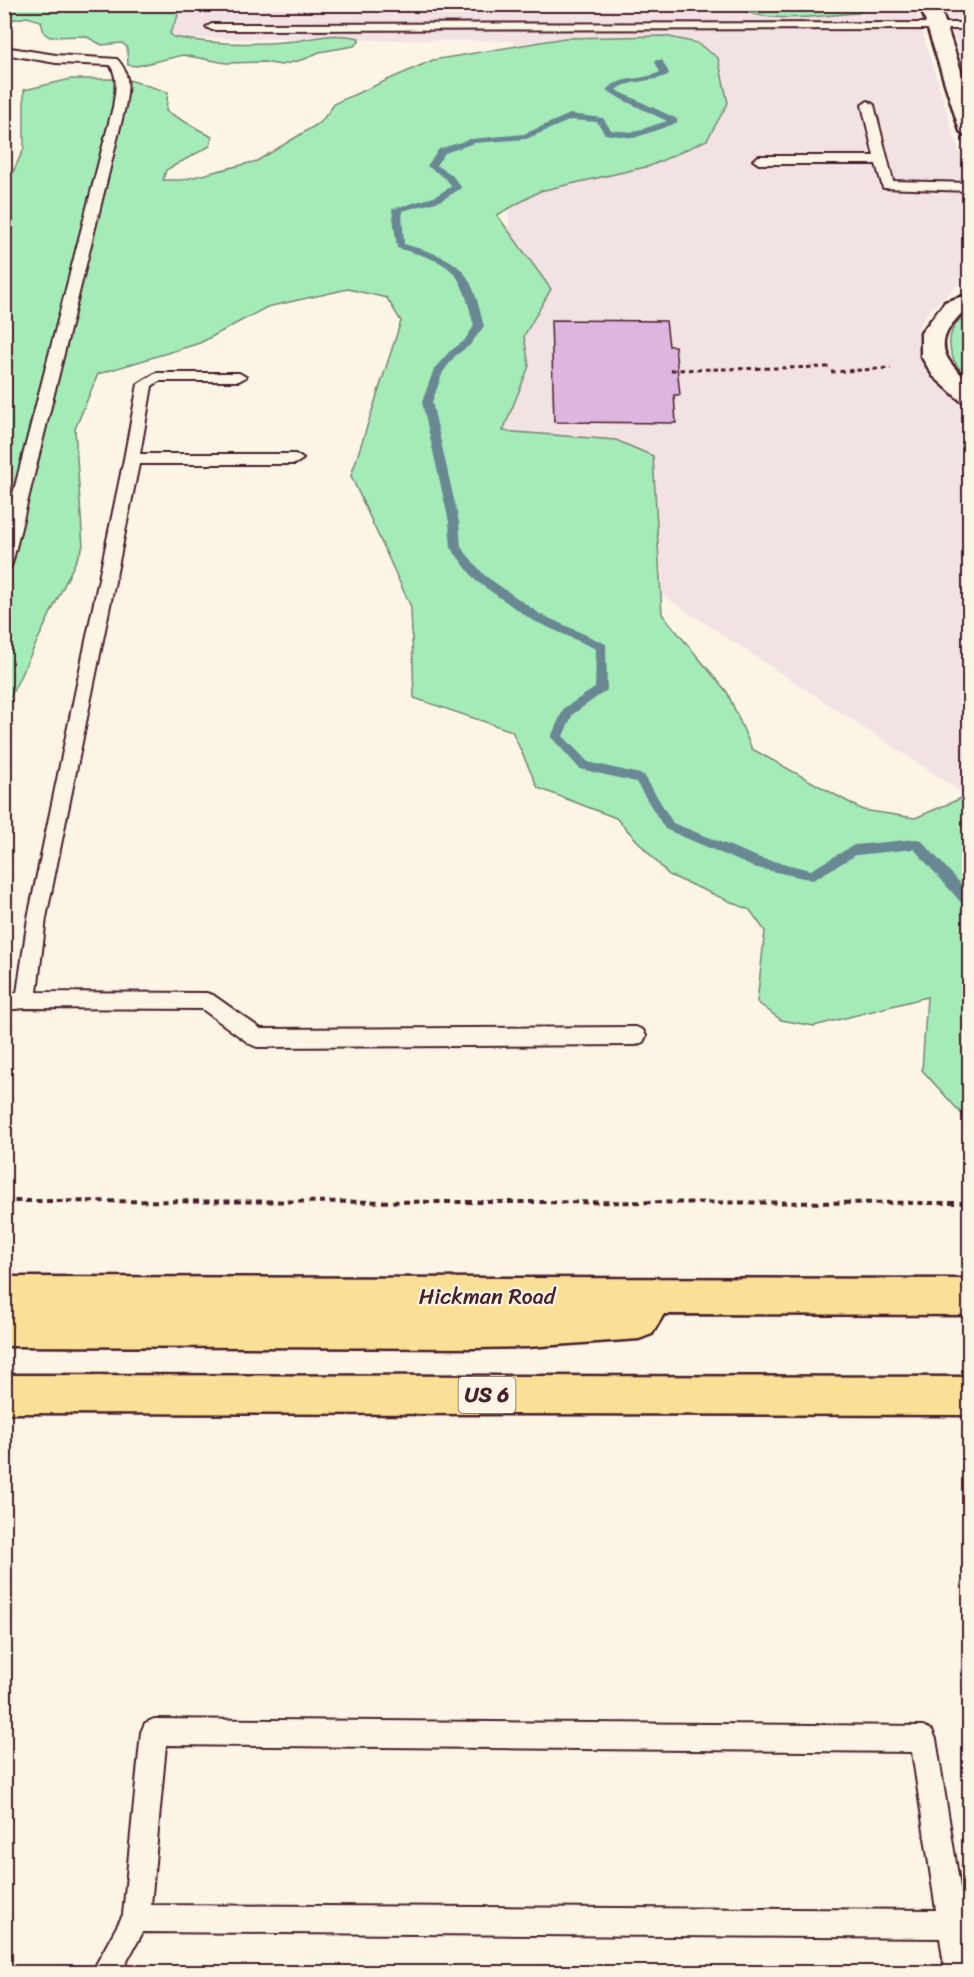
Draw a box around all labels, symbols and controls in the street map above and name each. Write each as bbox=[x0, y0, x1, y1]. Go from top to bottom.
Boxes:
street label: Hickman Road bbox=[419, 1277, 557, 1316]
road number: US 6 bbox=[458, 1377, 516, 1413]

